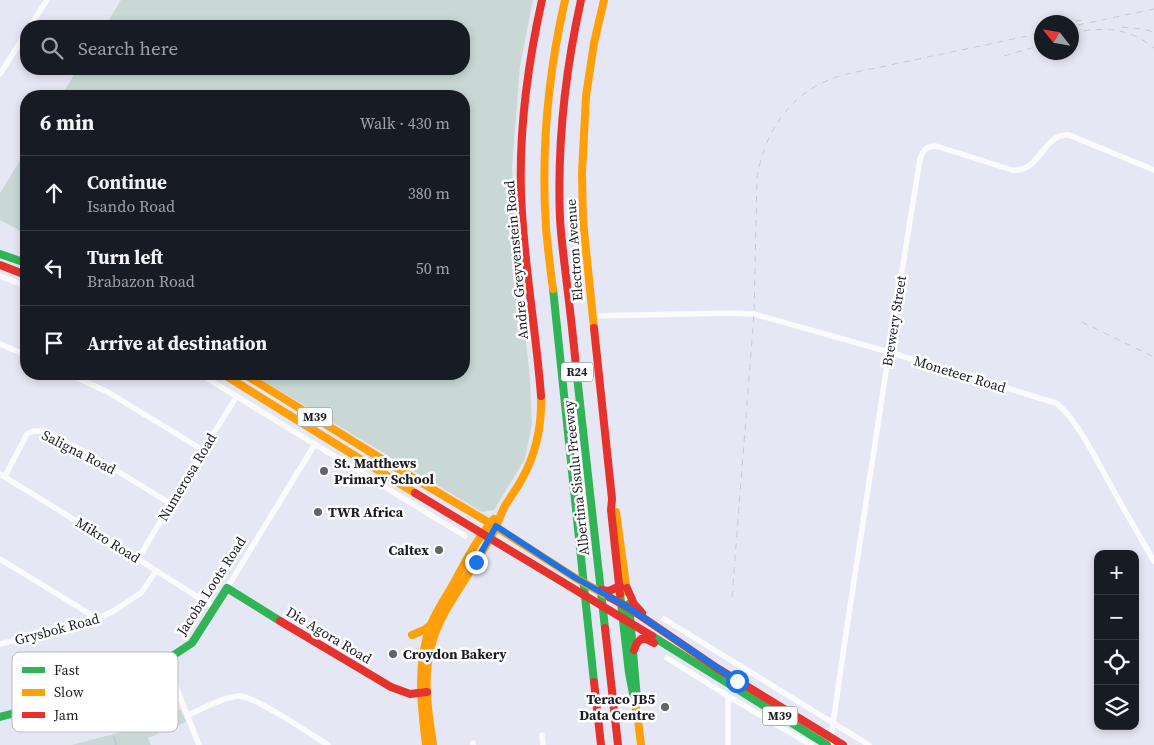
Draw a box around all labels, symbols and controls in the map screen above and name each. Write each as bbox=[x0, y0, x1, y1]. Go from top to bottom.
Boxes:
north arrow bbox=[1034, 15, 1079, 60]
search box bbox=[20, 20, 470, 75]
icon: search bbox=[38, 34, 66, 62]
text: Search here bbox=[78, 35, 178, 61]
text: 6 min bbox=[40, 108, 95, 137]
text: Walk · 430 m bbox=[360, 112, 450, 134]
text: Continue bbox=[87, 169, 167, 195]
icon: ahead bbox=[40, 179, 68, 207]
street label: Andre Greyvenstein Road bbox=[499, 180, 533, 340]
text: 380 m bbox=[408, 182, 450, 204]
text: Isando Road bbox=[87, 195, 175, 217]
street label: Electron Avenue bbox=[560, 198, 588, 302]
text: Turn left bbox=[87, 244, 163, 270]
icon: left bbox=[40, 254, 68, 282]
text: 50 m bbox=[416, 257, 450, 279]
text: Brabazon Road bbox=[87, 270, 195, 292]
street label: Brewery Street bbox=[877, 274, 911, 368]
icon: arrive bbox=[40, 329, 68, 357]
text: Arrive at destination bbox=[87, 330, 267, 356]
street label: Moneteer Road bbox=[911, 350, 1009, 398]
road number: R24 bbox=[561, 362, 593, 382]
street label: Albertina Sisulu Freeway bbox=[558, 399, 594, 557]
road number: M39 bbox=[298, 408, 332, 427]
street label: Saligna Road bbox=[39, 425, 119, 479]
street label: Numerosa Road bbox=[153, 429, 221, 525]
place label: St. Matthews Primary School bbox=[334, 453, 435, 489]
marker: St. Matthews Primary School bbox=[318, 465, 330, 477]
place label: TWR Africa bbox=[328, 502, 404, 522]
marker: TWR Africa bbox=[312, 506, 324, 518]
street label: Mikro Road bbox=[72, 512, 144, 568]
street label: Jacoba Loots Road bbox=[171, 533, 250, 640]
place label: Caltex bbox=[388, 540, 429, 560]
marker: Caltex bbox=[433, 544, 445, 556]
map controls bbox=[1094, 550, 1139, 730]
button: + bbox=[1094, 550, 1139, 595]
route end bbox=[465, 551, 488, 574]
button: − bbox=[1094, 595, 1139, 640]
street label: Die Agora Road bbox=[282, 602, 376, 668]
street label: Grysbok Road bbox=[12, 608, 102, 650]
button: locate bbox=[1094, 640, 1139, 685]
place label: Croydon Bakery bbox=[403, 644, 507, 664]
marker: Croydon Bakery bbox=[387, 648, 399, 660]
legend bbox=[12, 652, 178, 732]
text: Fast bbox=[54, 660, 80, 680]
route start bbox=[726, 670, 749, 693]
text: Slow bbox=[54, 682, 84, 702]
button: layers bbox=[1094, 685, 1139, 730]
place label: Teraco JB5 Data Centre bbox=[579, 689, 655, 725]
marker: Teraco JB5 Data Centre bbox=[659, 701, 671, 713]
text: Jam bbox=[53, 705, 79, 725]
road number: M39 bbox=[762, 706, 798, 726]

